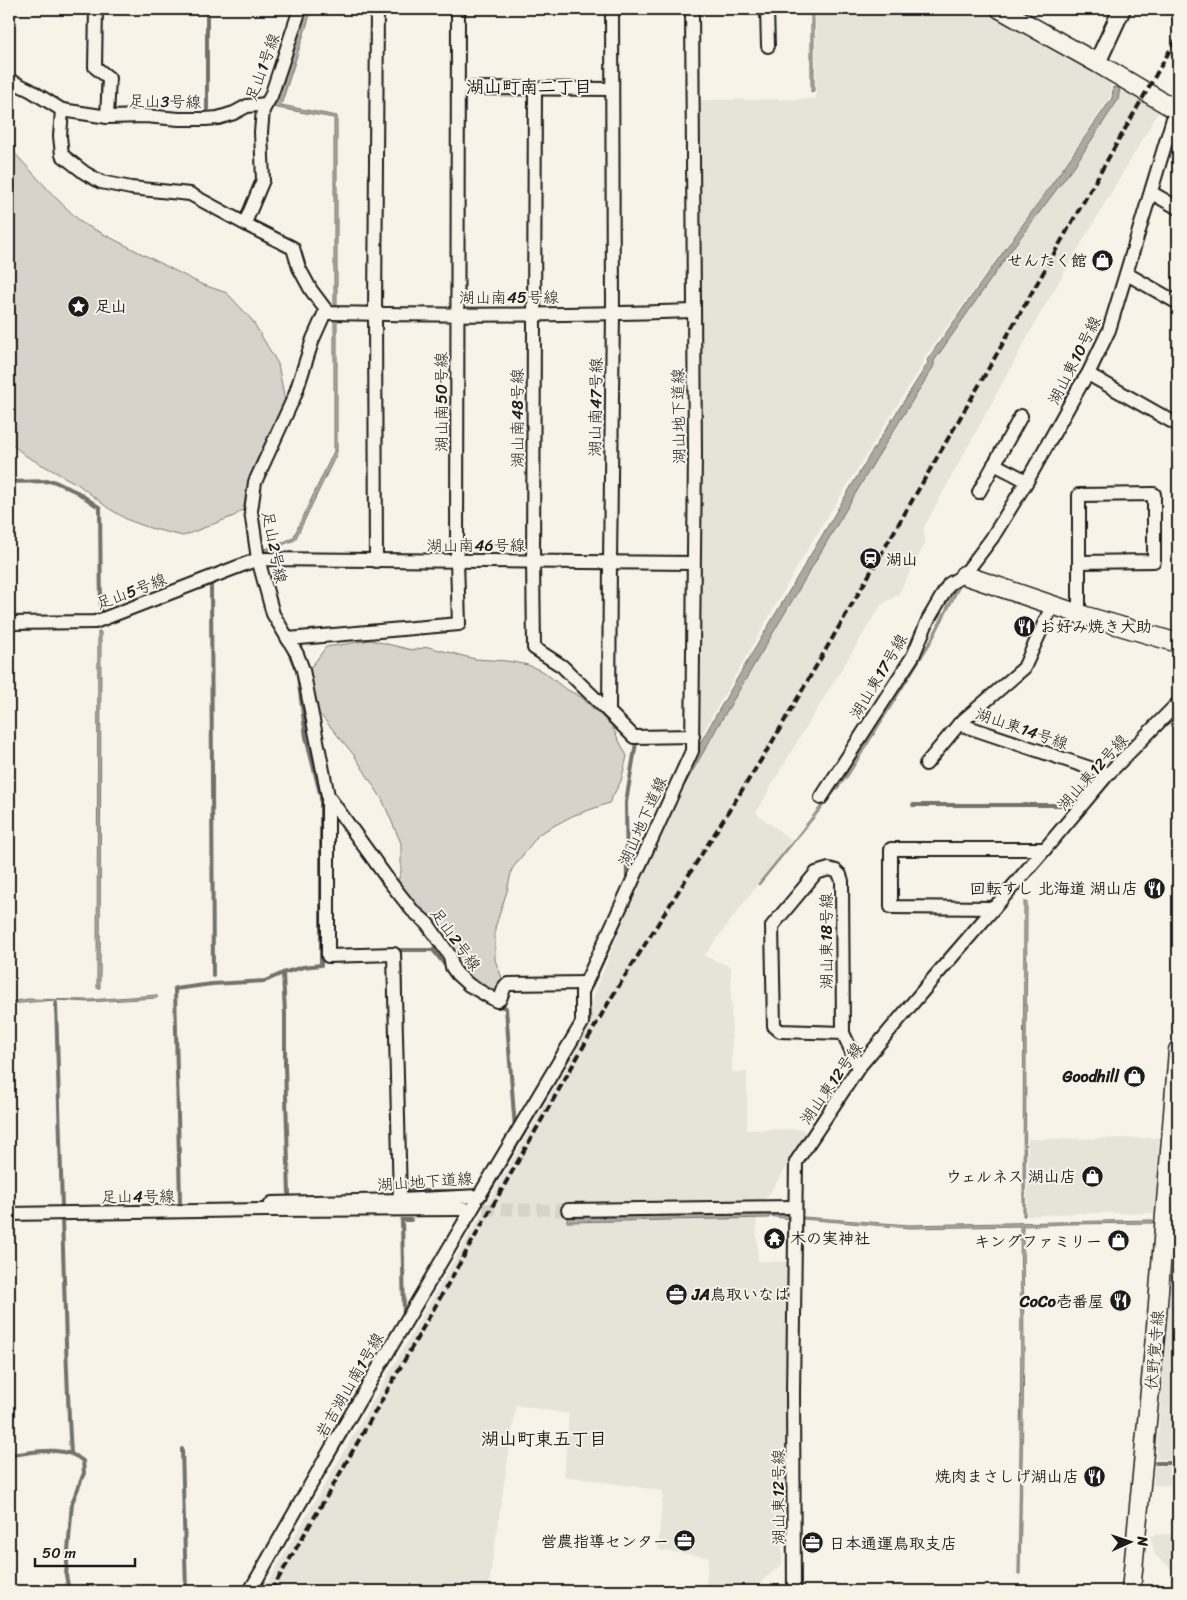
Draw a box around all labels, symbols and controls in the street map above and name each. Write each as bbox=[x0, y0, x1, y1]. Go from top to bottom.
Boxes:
street label: 足山1号線 bbox=[237, 29, 288, 105]
district label: 湖山町南二丁目 bbox=[466, 71, 592, 103]
street label: 足山3号線 bbox=[128, 86, 202, 117]
place label: せんたく館 bbox=[1007, 246, 1087, 275]
shop icon: せんたく館 bbox=[1091, 248, 1115, 272]
street label: 湖山南45号線 bbox=[459, 283, 559, 312]
place label: 足山 bbox=[95, 292, 127, 321]
place icon: 足山 bbox=[67, 294, 91, 318]
street label: 湖山東10号線 bbox=[1040, 310, 1109, 410]
street label: 湖山南50号線 bbox=[427, 352, 456, 452]
street label: 湖山南47号線 bbox=[580, 357, 611, 457]
street label: 湖山南48号線 bbox=[503, 368, 532, 468]
street label: 湖山地下道線 bbox=[663, 368, 694, 464]
street label: 足山2号線 bbox=[253, 508, 296, 586]
street label: 湖山南46号線 bbox=[426, 531, 526, 560]
place label: 湖山 bbox=[886, 545, 918, 574]
station icon: 湖山 bbox=[858, 547, 882, 571]
street label: 足山5号線 bbox=[92, 565, 171, 618]
place label: お好み焼き大助 bbox=[1040, 612, 1152, 641]
restaurant icon: お好み焼き大助 bbox=[1012, 614, 1036, 638]
street label: 湖山東17号線 bbox=[841, 628, 916, 725]
street label: 湖山東14号線 bbox=[971, 699, 1072, 758]
street label: 湖山東12号線 bbox=[1049, 727, 1135, 818]
street label: 湖山地下道線 bbox=[610, 771, 675, 871]
place label: 回転すし 北海道 湖山店 bbox=[970, 874, 1138, 903]
restaurant icon: 回転すし 北海道 湖山店 bbox=[1142, 876, 1166, 900]
street label: 湖山東18号線 bbox=[812, 893, 841, 989]
street label: 足山2号線 bbox=[422, 901, 489, 977]
street label: 湖山東12号線 bbox=[792, 1036, 871, 1131]
place label: Goodhill bbox=[1061, 1062, 1120, 1091]
shop icon: Goodhill bbox=[1123, 1064, 1147, 1088]
place label: ウェルネス 湖山店 bbox=[945, 1162, 1076, 1191]
street label: 湖山地下道線 bbox=[376, 1164, 474, 1199]
shop icon: ウェルネス 湖山店 bbox=[1080, 1164, 1104, 1188]
street label: 足山4号線 bbox=[101, 1181, 175, 1212]
place label: 木の実神社 bbox=[790, 1224, 870, 1253]
temple icon: 木の実神社 bbox=[762, 1226, 786, 1250]
place label: キングファミリー bbox=[974, 1227, 1102, 1256]
shop icon: キングファミリー bbox=[1106, 1229, 1130, 1253]
place label: JA鳥取いなば bbox=[691, 1280, 790, 1309]
office icon: JA鳥取いなば bbox=[664, 1282, 688, 1306]
place label: CoCo壱番屋 bbox=[1019, 1287, 1104, 1316]
restaurant icon: CoCo壱番屋 bbox=[1108, 1289, 1132, 1313]
street label: 伏野覚寺線 bbox=[1137, 1309, 1172, 1391]
street label: 岩吉湖山南1号線 bbox=[307, 1327, 392, 1444]
district label: 湖山町東五丁目 bbox=[481, 1423, 607, 1455]
street label: 湖山東12号線 bbox=[764, 1449, 793, 1545]
place label: 焼肉まさしげ湖山店 bbox=[935, 1462, 1079, 1491]
restaurant icon: 焼肉まさしげ湖山店 bbox=[1083, 1464, 1107, 1488]
north arrow bbox=[1104, 1518, 1154, 1568]
place label: 営農指導センター bbox=[541, 1527, 669, 1556]
office icon: 営農指導センター bbox=[673, 1529, 697, 1553]
place label: 日本通運鳥取支店 bbox=[829, 1529, 957, 1558]
office icon: 日本通運鳥取支店 bbox=[801, 1531, 825, 1555]
scale bar bbox=[35, 1535, 135, 1567]
text: N bbox=[1130, 1535, 1155, 1547]
text: 50 m bbox=[42, 1540, 77, 1566]

